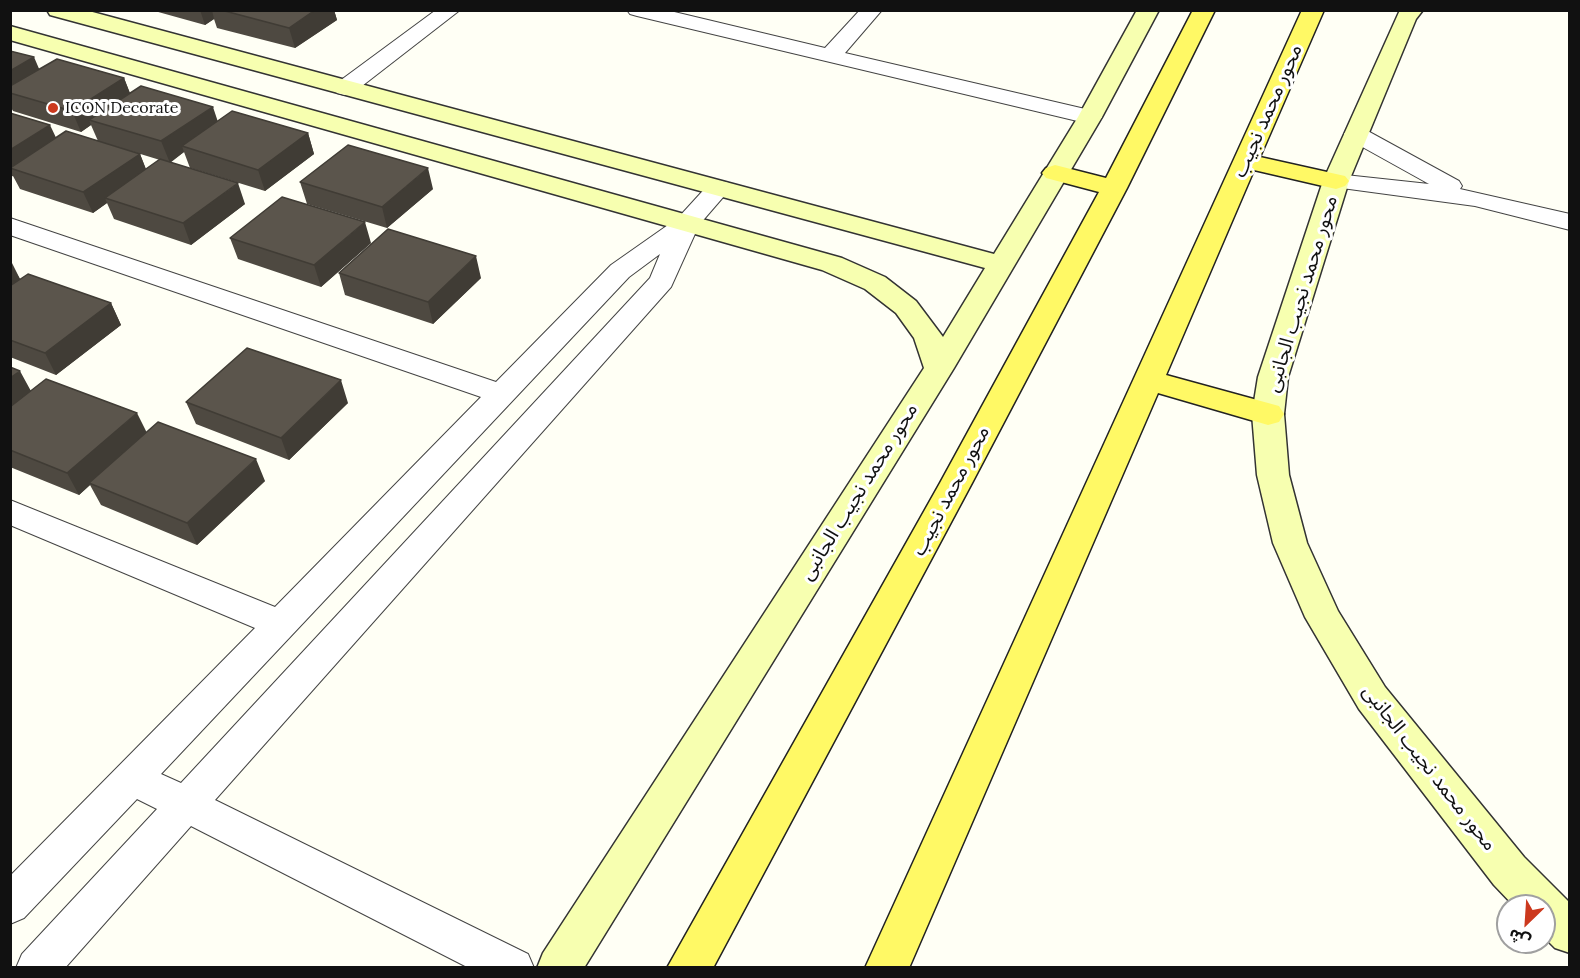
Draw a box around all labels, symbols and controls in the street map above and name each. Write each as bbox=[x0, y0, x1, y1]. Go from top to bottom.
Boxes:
street label: محور محمد نجيب bbox=[1228, 41, 1308, 181]
place label: ICON Decorate bbox=[65, 98, 178, 118]
marker: ICON Decorate bbox=[46, 101, 60, 115]
street label: محور محمد نجيب الجانبى bbox=[1261, 193, 1343, 395]
street label: محور محمد نجيب الجانبى bbox=[795, 399, 923, 585]
street label: محور محمد نجيب bbox=[907, 422, 995, 560]
street label: محور محمد نجيب الجانبى bbox=[1357, 680, 1501, 856]
north arrow bbox=[1496, 894, 1556, 954]
text: ش bbox=[1505, 925, 1533, 952]

